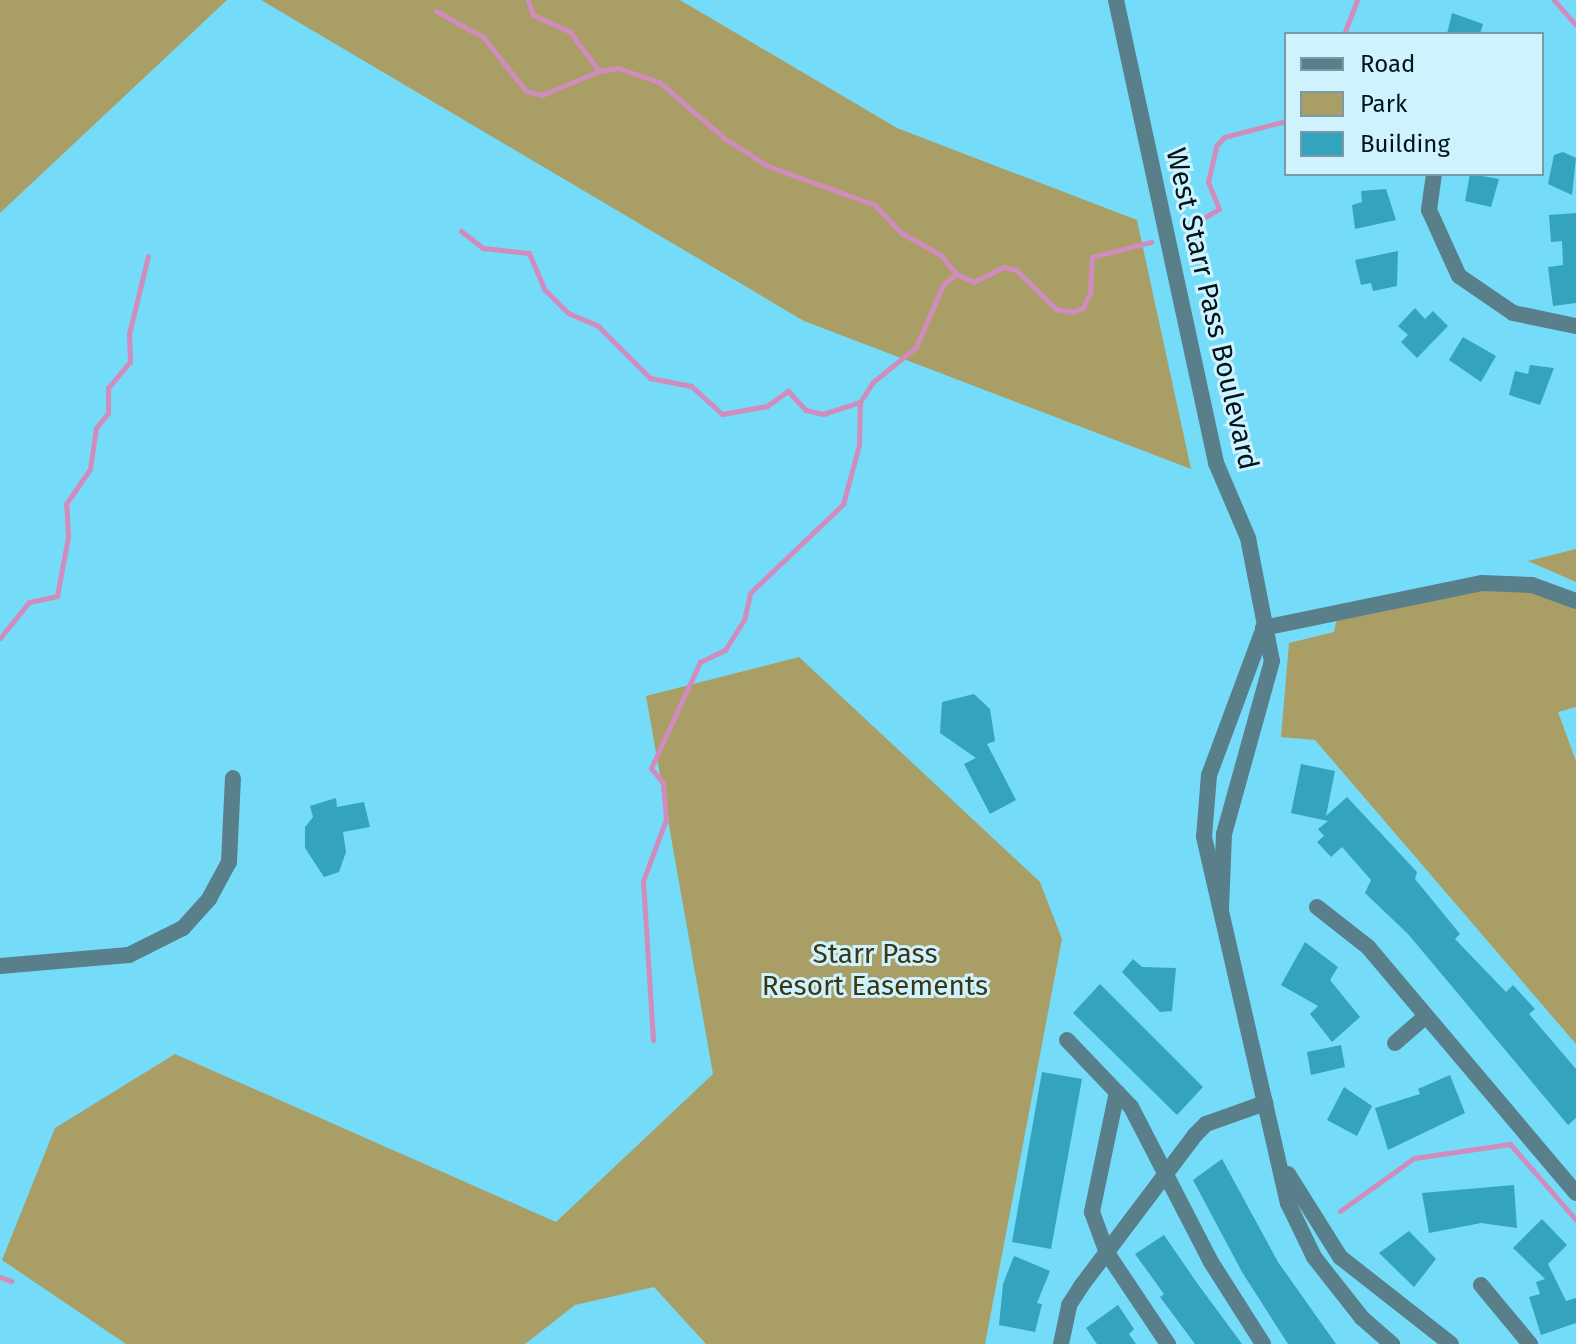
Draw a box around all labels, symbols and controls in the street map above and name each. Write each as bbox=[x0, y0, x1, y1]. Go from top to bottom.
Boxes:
legend bbox=[1284, 32, 1544, 176]
text: Road bbox=[1360, 50, 1415, 78]
text: Park bbox=[1360, 90, 1407, 118]
text: Building bbox=[1360, 130, 1450, 158]
street label: West Starr Pass Boulevard bbox=[1159, 145, 1265, 473]
park label: Starr Pass Resort Easements bbox=[762, 937, 988, 1003]

